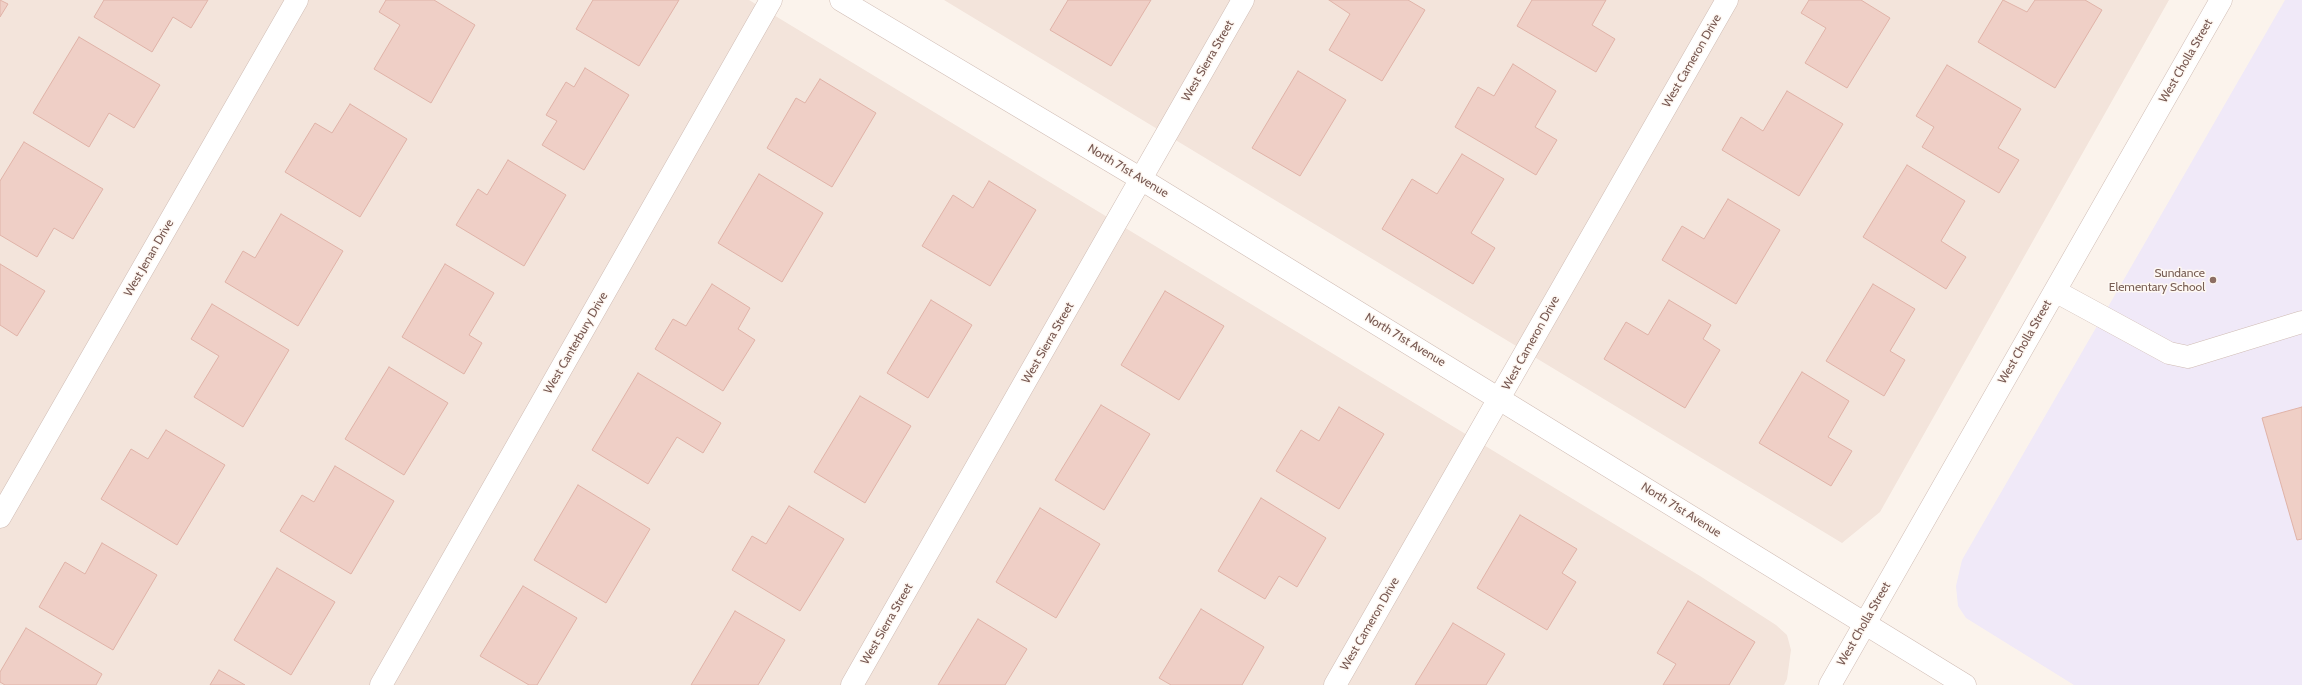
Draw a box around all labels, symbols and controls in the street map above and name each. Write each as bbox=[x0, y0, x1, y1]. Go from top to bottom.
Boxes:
street label: West Cameron Drive bbox=[1659, 12, 1725, 110]
street label: West Cholla Street bbox=[2156, 17, 2216, 105]
street label: West Sierra Street bbox=[1179, 18, 1237, 104]
street label: North 71st Avenue bbox=[1085, 141, 1171, 201]
street label: West Jenan Drive bbox=[121, 217, 177, 299]
place label: Sundance Elementary School bbox=[2109, 266, 2205, 294]
marker: Sundance Elementary School bbox=[2208, 275, 2218, 285]
street label: West Canterbury Drive bbox=[541, 290, 611, 396]
street label: West Cameron Drive bbox=[1499, 294, 1563, 392]
street label: West Cholla Street bbox=[1995, 298, 2055, 386]
street label: West Sierra Street bbox=[1019, 300, 1077, 386]
street label: North 71st Avenue bbox=[1362, 310, 1448, 370]
street label: North 71st Avenue bbox=[1638, 480, 1724, 540]
street label: West Cameron Drive bbox=[1337, 575, 1403, 673]
street label: West Cholla Street bbox=[1834, 580, 1894, 668]
street label: West Sierra Street bbox=[858, 581, 916, 667]

